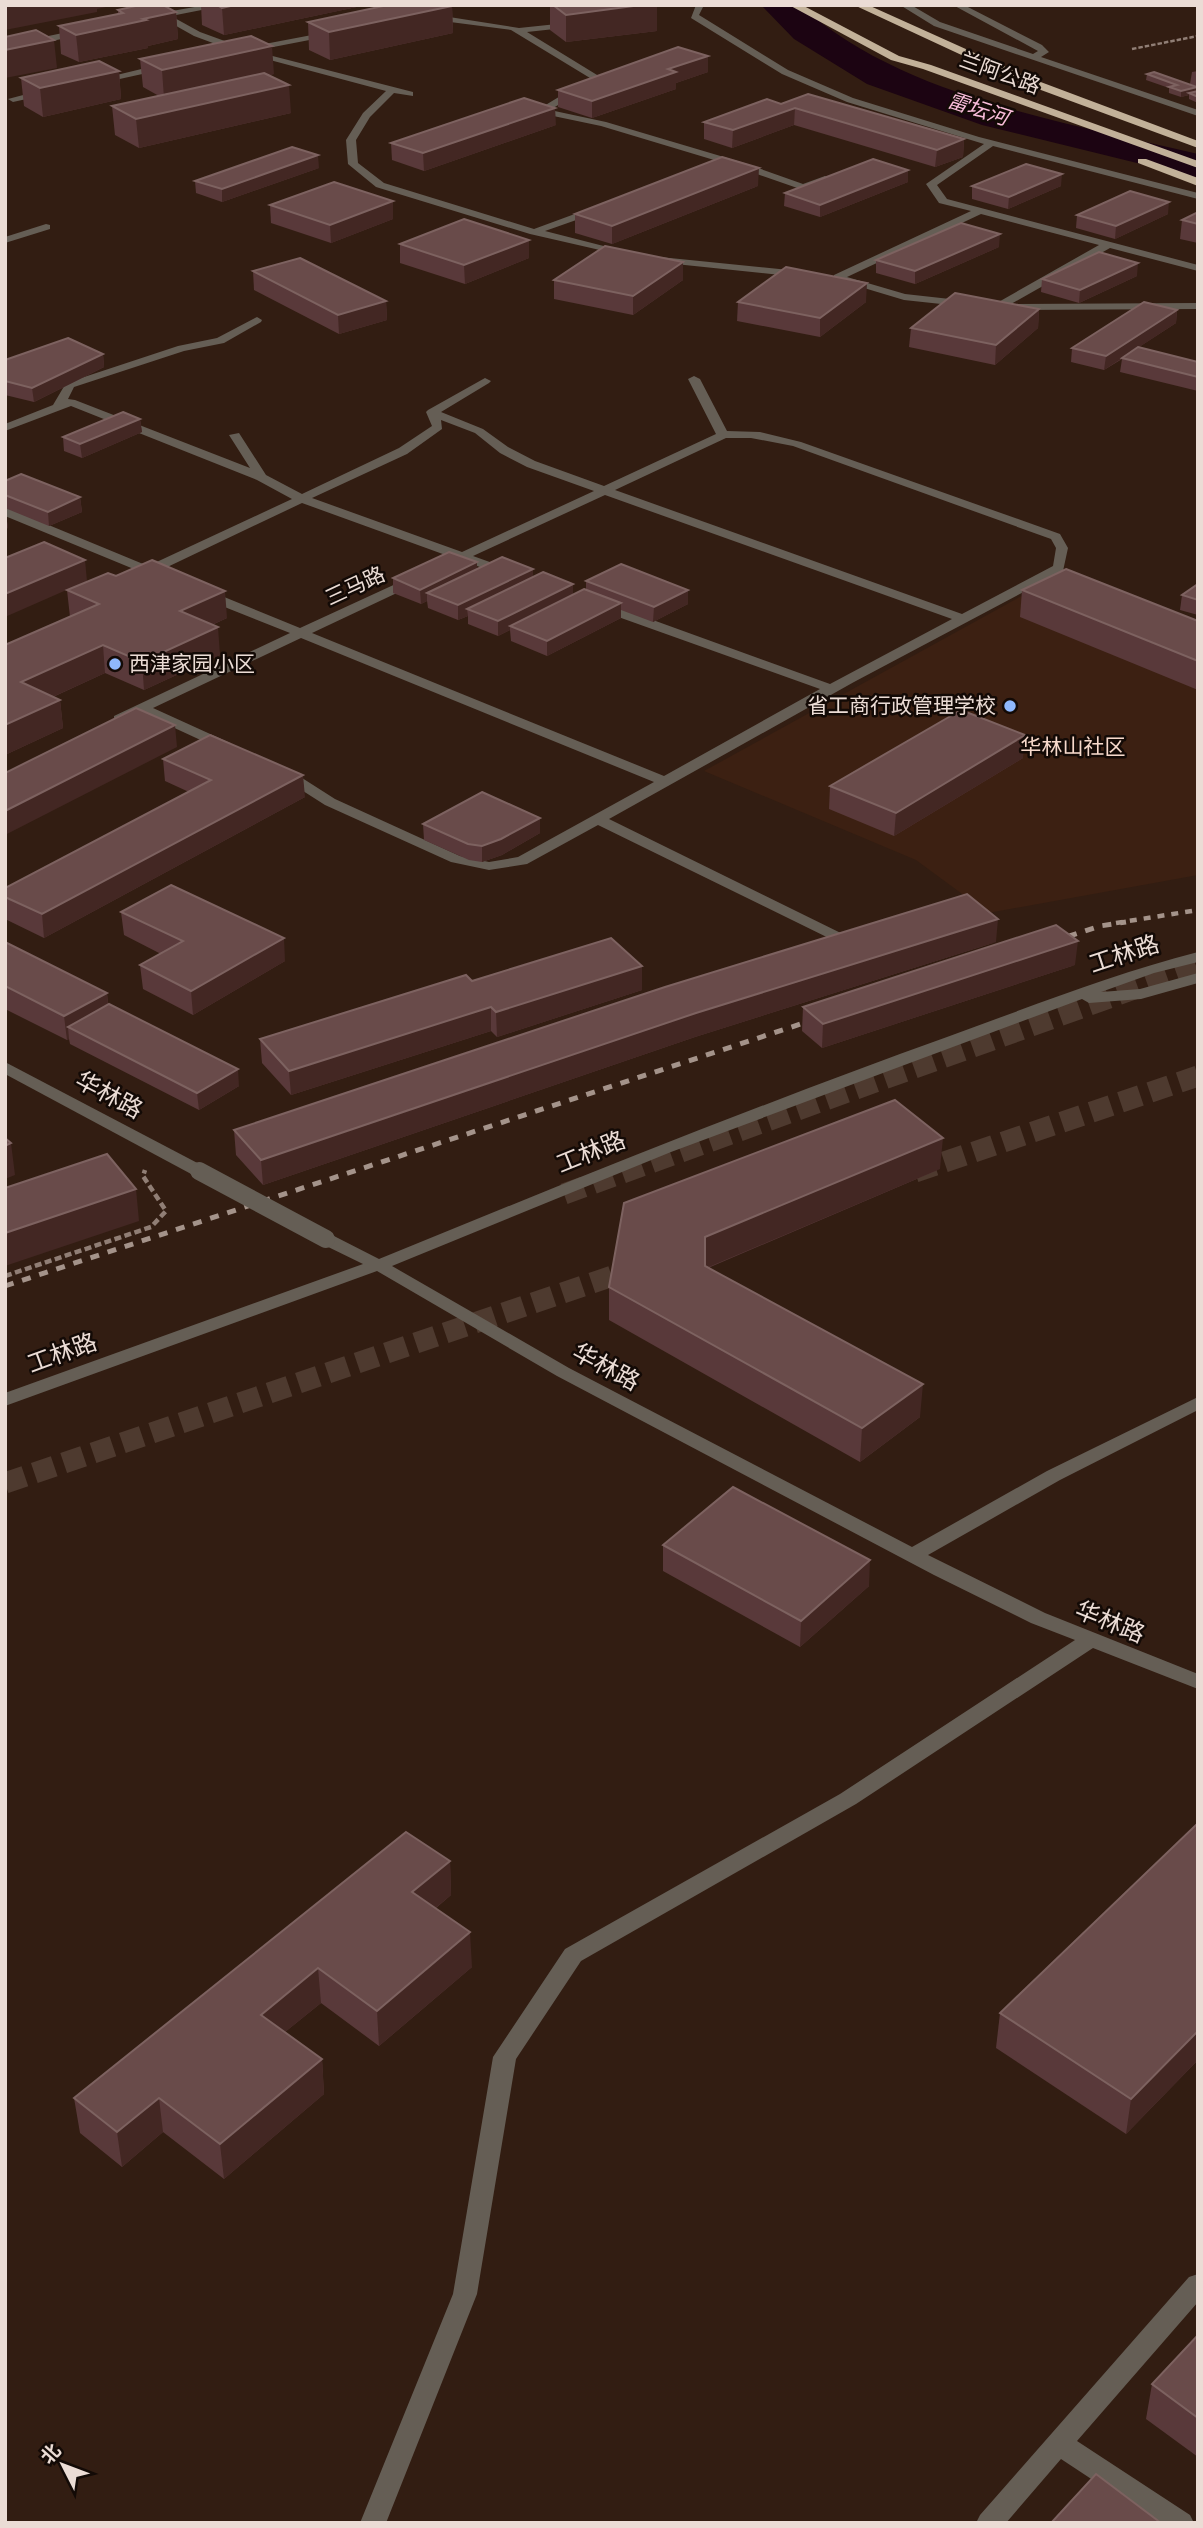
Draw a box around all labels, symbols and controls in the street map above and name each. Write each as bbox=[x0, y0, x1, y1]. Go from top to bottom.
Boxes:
street label: 兰阿公路 bbox=[956, 45, 1044, 99]
water label: 雷坛河 bbox=[944, 86, 1016, 131]
street label: 三马路 bbox=[321, 560, 389, 610]
place label: 西津家园小区 bbox=[129, 650, 255, 676]
marker: 西津家园小区 bbox=[107, 656, 123, 672]
place label: 省工商行政管理学校 bbox=[807, 692, 996, 718]
marker: 省工商行政管理学校 bbox=[1002, 698, 1018, 714]
district label: 华林山社区 bbox=[1021, 733, 1126, 759]
street label: 工林路 bbox=[1085, 928, 1162, 977]
street label: 华林路 bbox=[71, 1064, 148, 1123]
street label: 工林路 bbox=[552, 1124, 629, 1178]
street label: 工林路 bbox=[23, 1326, 100, 1378]
street label: 华林路 bbox=[568, 1336, 645, 1395]
street label: 华林路 bbox=[1072, 1594, 1149, 1648]
north arrow bbox=[28, 2430, 98, 2500]
text: 北 bbox=[35, 2439, 65, 2468]

